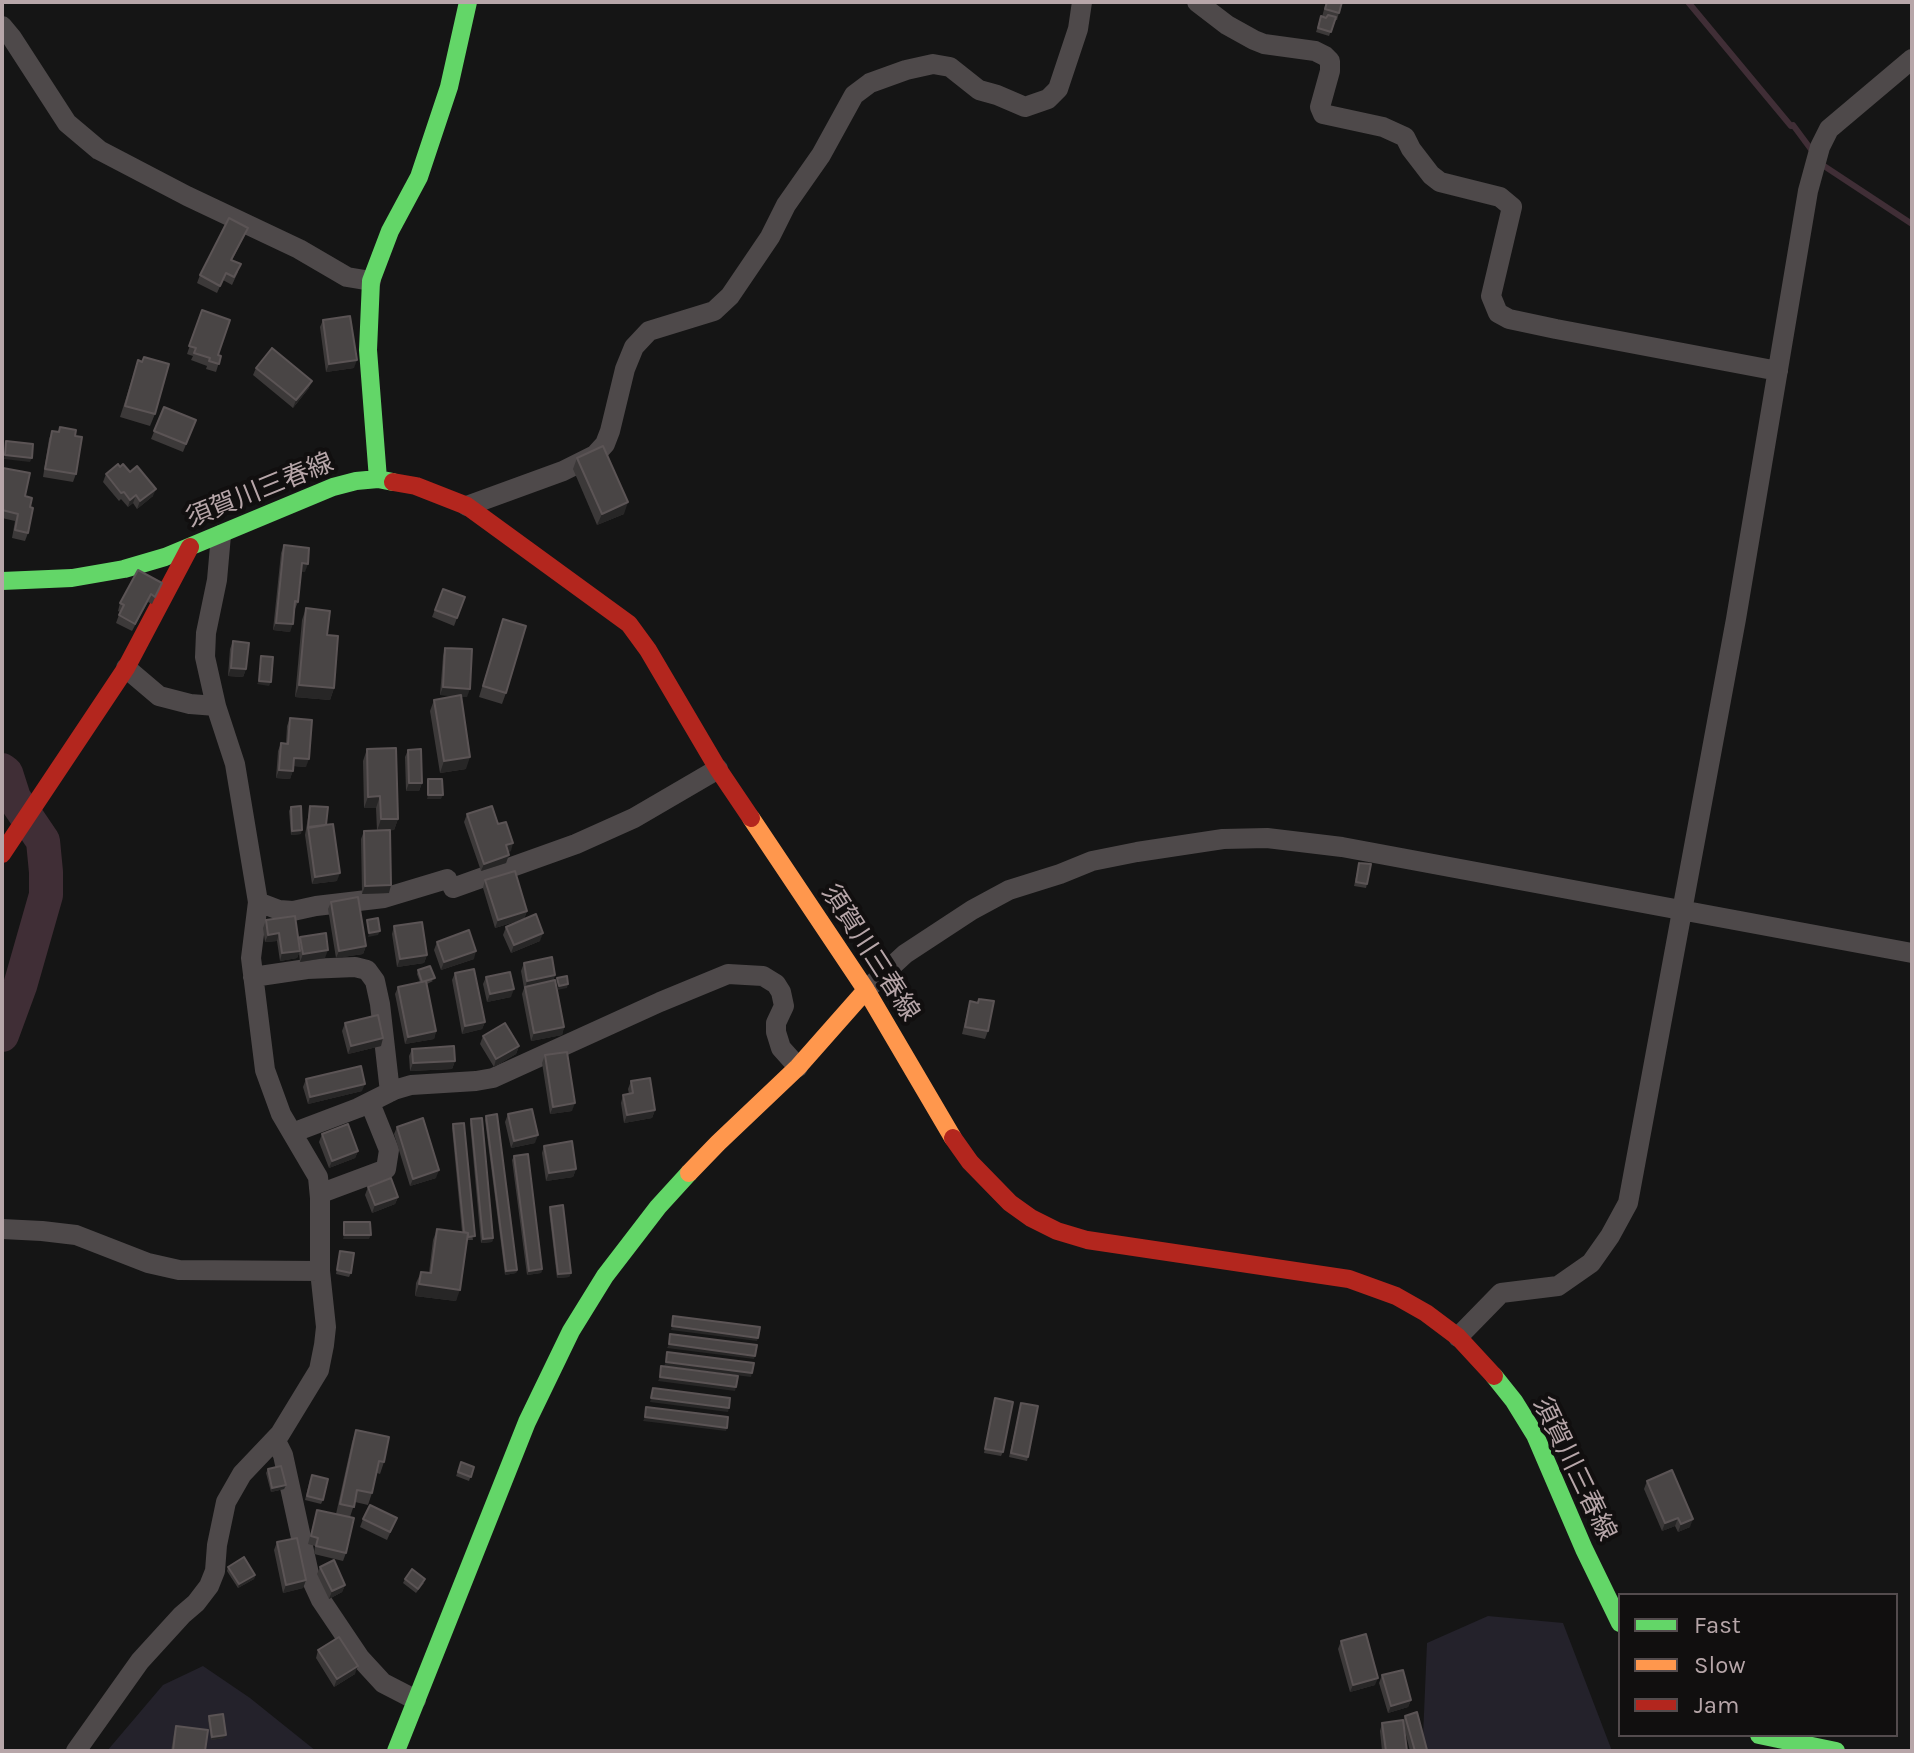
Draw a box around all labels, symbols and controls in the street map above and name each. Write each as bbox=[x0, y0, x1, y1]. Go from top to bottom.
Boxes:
street label: 須賀川三春線 bbox=[182, 447, 338, 535]
street label: 須賀川三春線 bbox=[814, 879, 926, 1027]
street label: 須賀川三春線 bbox=[1526, 1392, 1622, 1546]
legend bbox=[1618, 1593, 1898, 1737]
text: Fast bbox=[1694, 1611, 1741, 1639]
text: Slow bbox=[1694, 1651, 1746, 1679]
text: Jam bbox=[1694, 1691, 1739, 1719]

